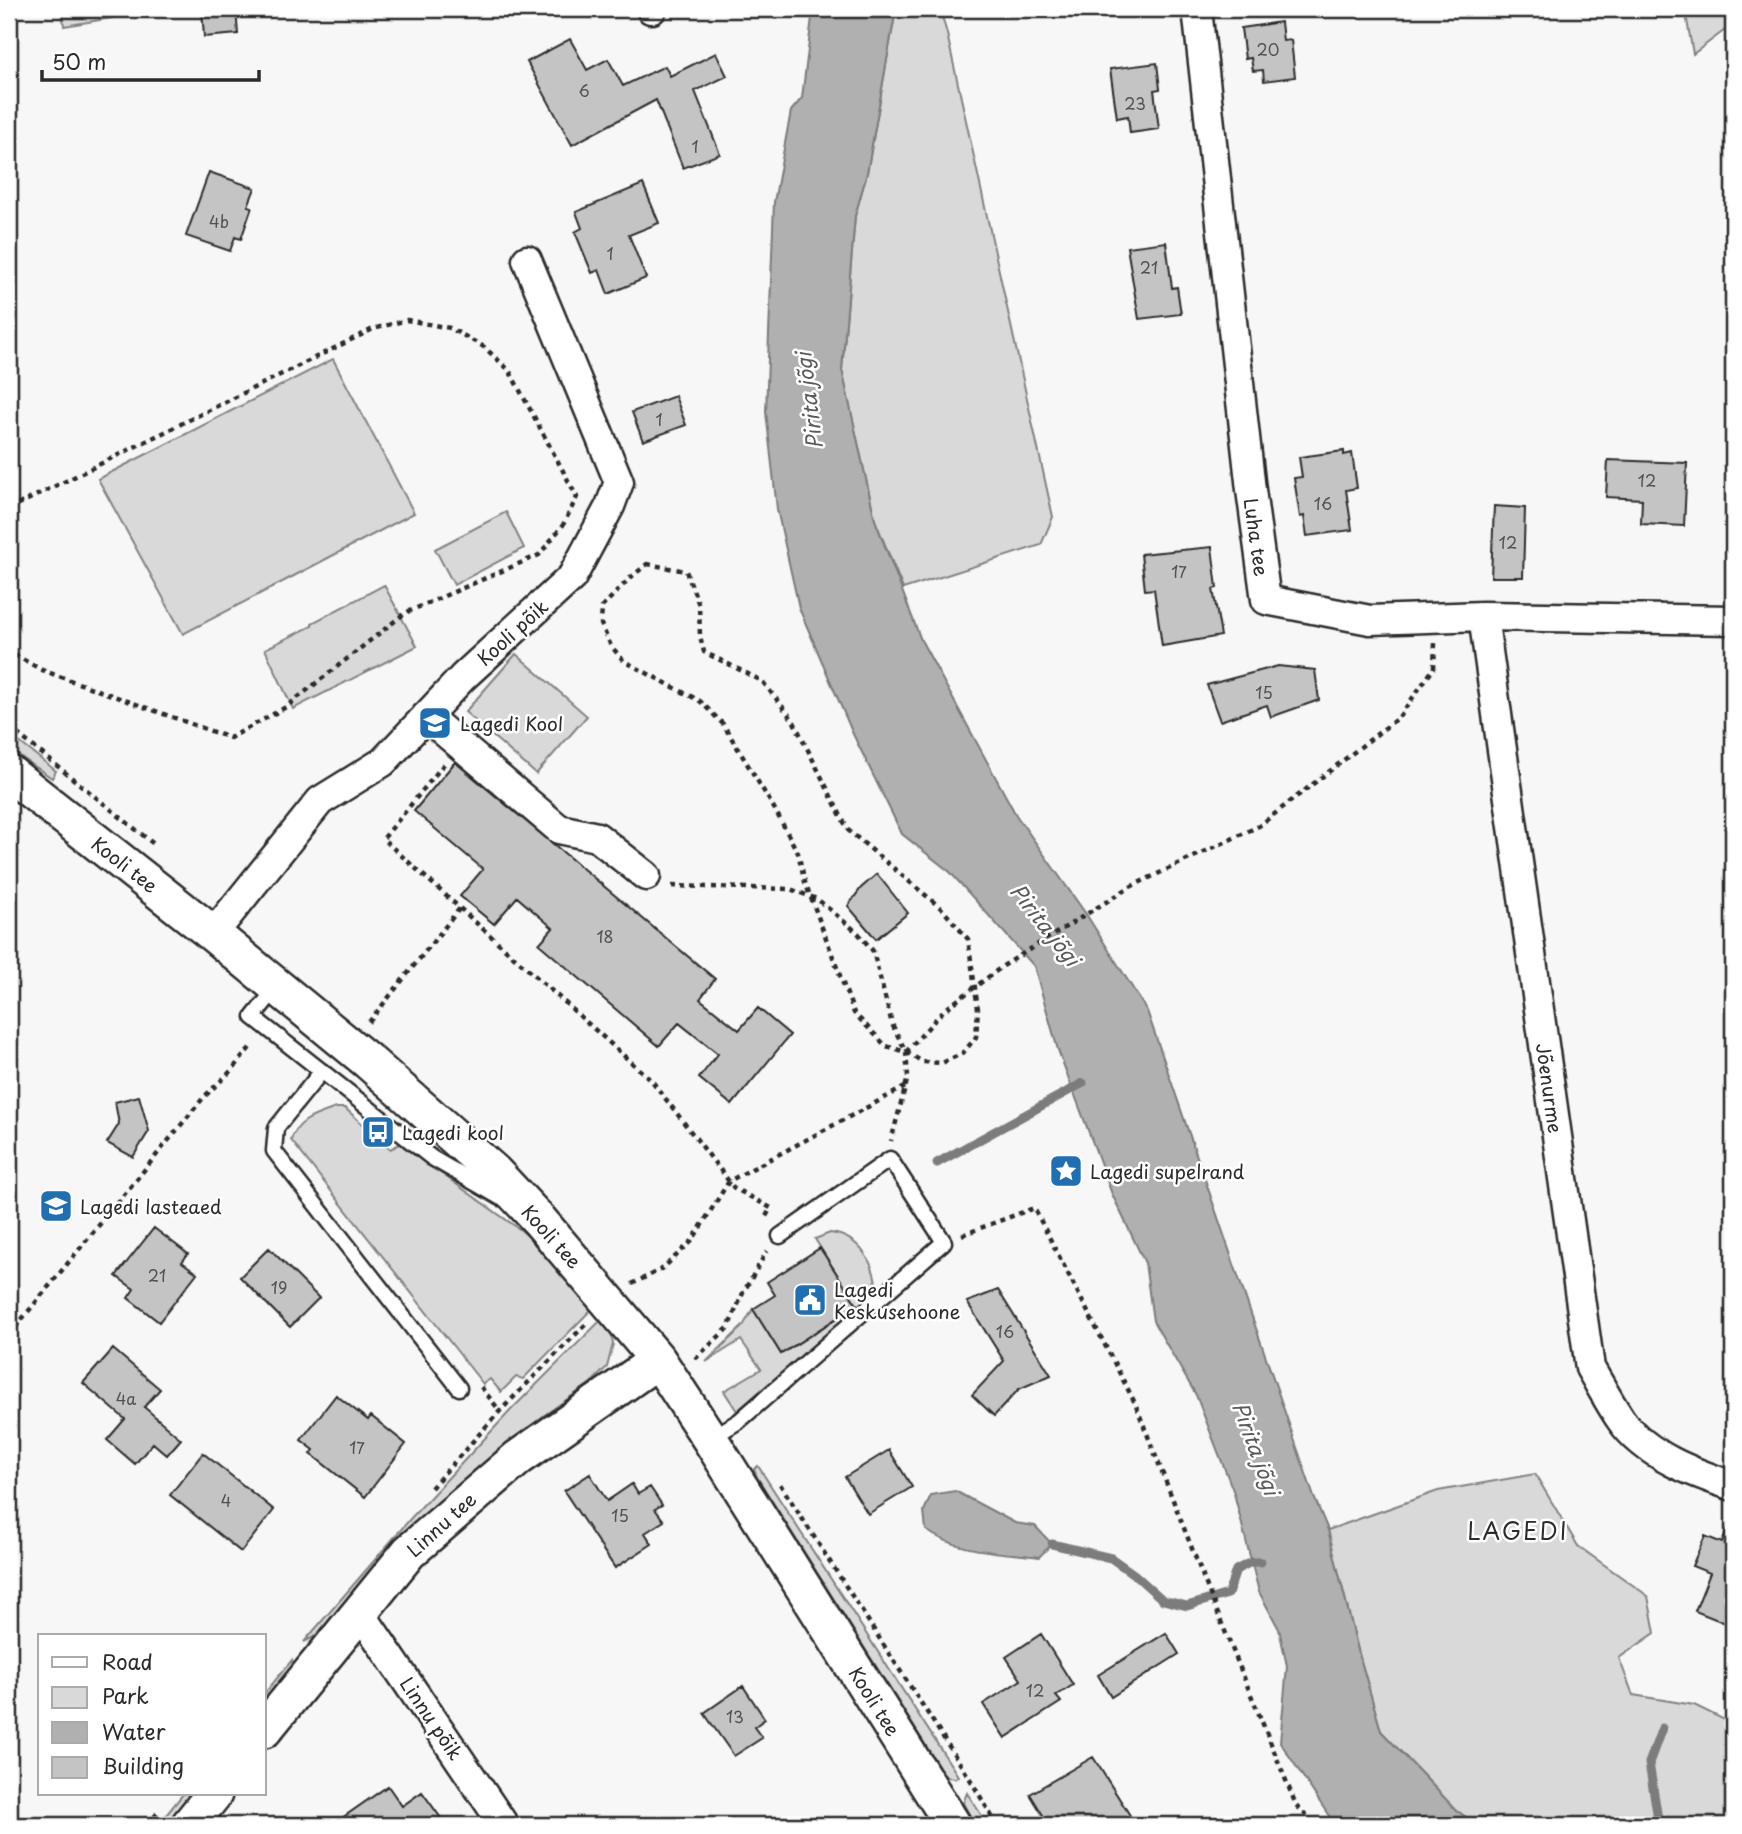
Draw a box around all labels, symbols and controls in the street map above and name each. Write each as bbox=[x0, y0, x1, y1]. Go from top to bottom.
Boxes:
house number: 20 bbox=[1257, 37, 1279, 61]
scale bar bbox=[42, 38, 259, 82]
text: 50 m bbox=[52, 45, 106, 77]
house number: 6 bbox=[578, 78, 590, 102]
house number: 23 bbox=[1124, 91, 1146, 115]
house number: 1 bbox=[691, 134, 699, 158]
house number: 4b bbox=[209, 209, 229, 233]
house number: 1 bbox=[606, 241, 614, 265]
house number: 21 bbox=[1140, 255, 1158, 279]
water label: Pirita jõgi bbox=[786, 348, 830, 451]
house number: 1 bbox=[655, 407, 663, 431]
house number: 12 bbox=[1638, 468, 1656, 492]
house number: 16 bbox=[1314, 491, 1332, 515]
street label: Luha tee bbox=[1238, 496, 1276, 578]
house number: 12 bbox=[1499, 530, 1517, 554]
house number: 17 bbox=[1171, 559, 1187, 583]
street label: Kooli põik bbox=[470, 592, 554, 672]
house number: 15 bbox=[1255, 680, 1273, 704]
school or university icon: Lagedi Kool bbox=[416, 704, 454, 742]
place label: Lagedi Kool bbox=[460, 709, 563, 737]
street label: Kooli tee bbox=[86, 829, 164, 899]
water label: Pirita jõgi bbox=[1004, 876, 1090, 975]
house number: 18 bbox=[596, 924, 614, 948]
street label: Jõenurme bbox=[1530, 1041, 1570, 1135]
bus stop icon: Lagedi kool bbox=[359, 1113, 397, 1151]
place label: Lagedi kool bbox=[402, 1118, 504, 1146]
place icon: Lagedi supelrand bbox=[1047, 1152, 1085, 1190]
place label: Lagedi supelrand bbox=[1090, 1157, 1245, 1185]
school or university icon: Lagedi lasteaed bbox=[37, 1187, 75, 1225]
place label: Lagedi lasteaed bbox=[80, 1192, 222, 1220]
street label: Kooli tee bbox=[516, 1198, 588, 1274]
house number: 21 bbox=[148, 1263, 166, 1287]
house number: 19 bbox=[271, 1275, 287, 1299]
place label: Lagedi Keskusehoone bbox=[834, 1275, 960, 1325]
public building icon: Lagedi Keskusehoone bbox=[791, 1281, 829, 1319]
house number: 16 bbox=[996, 1319, 1014, 1343]
house number: 4a bbox=[116, 1386, 136, 1410]
water label: Pirita jõgi bbox=[1225, 1397, 1290, 1502]
house number: 17 bbox=[349, 1435, 365, 1459]
street label: Linnu tee bbox=[400, 1485, 482, 1563]
house number: 4 bbox=[221, 1488, 231, 1512]
house number: 15 bbox=[611, 1503, 629, 1527]
district label: LAGEDI bbox=[1467, 1513, 1569, 1548]
legend bbox=[38, 1634, 266, 1796]
text: Road bbox=[102, 1645, 153, 1677]
street label: Kooli tee bbox=[843, 1661, 907, 1741]
street label: Linnu põik bbox=[394, 1671, 470, 1765]
house number: 12 bbox=[1026, 1678, 1044, 1702]
text: Park bbox=[102, 1679, 149, 1711]
house number: 13 bbox=[726, 1704, 744, 1728]
text: Water bbox=[102, 1715, 166, 1747]
text: Building bbox=[102, 1749, 184, 1781]

